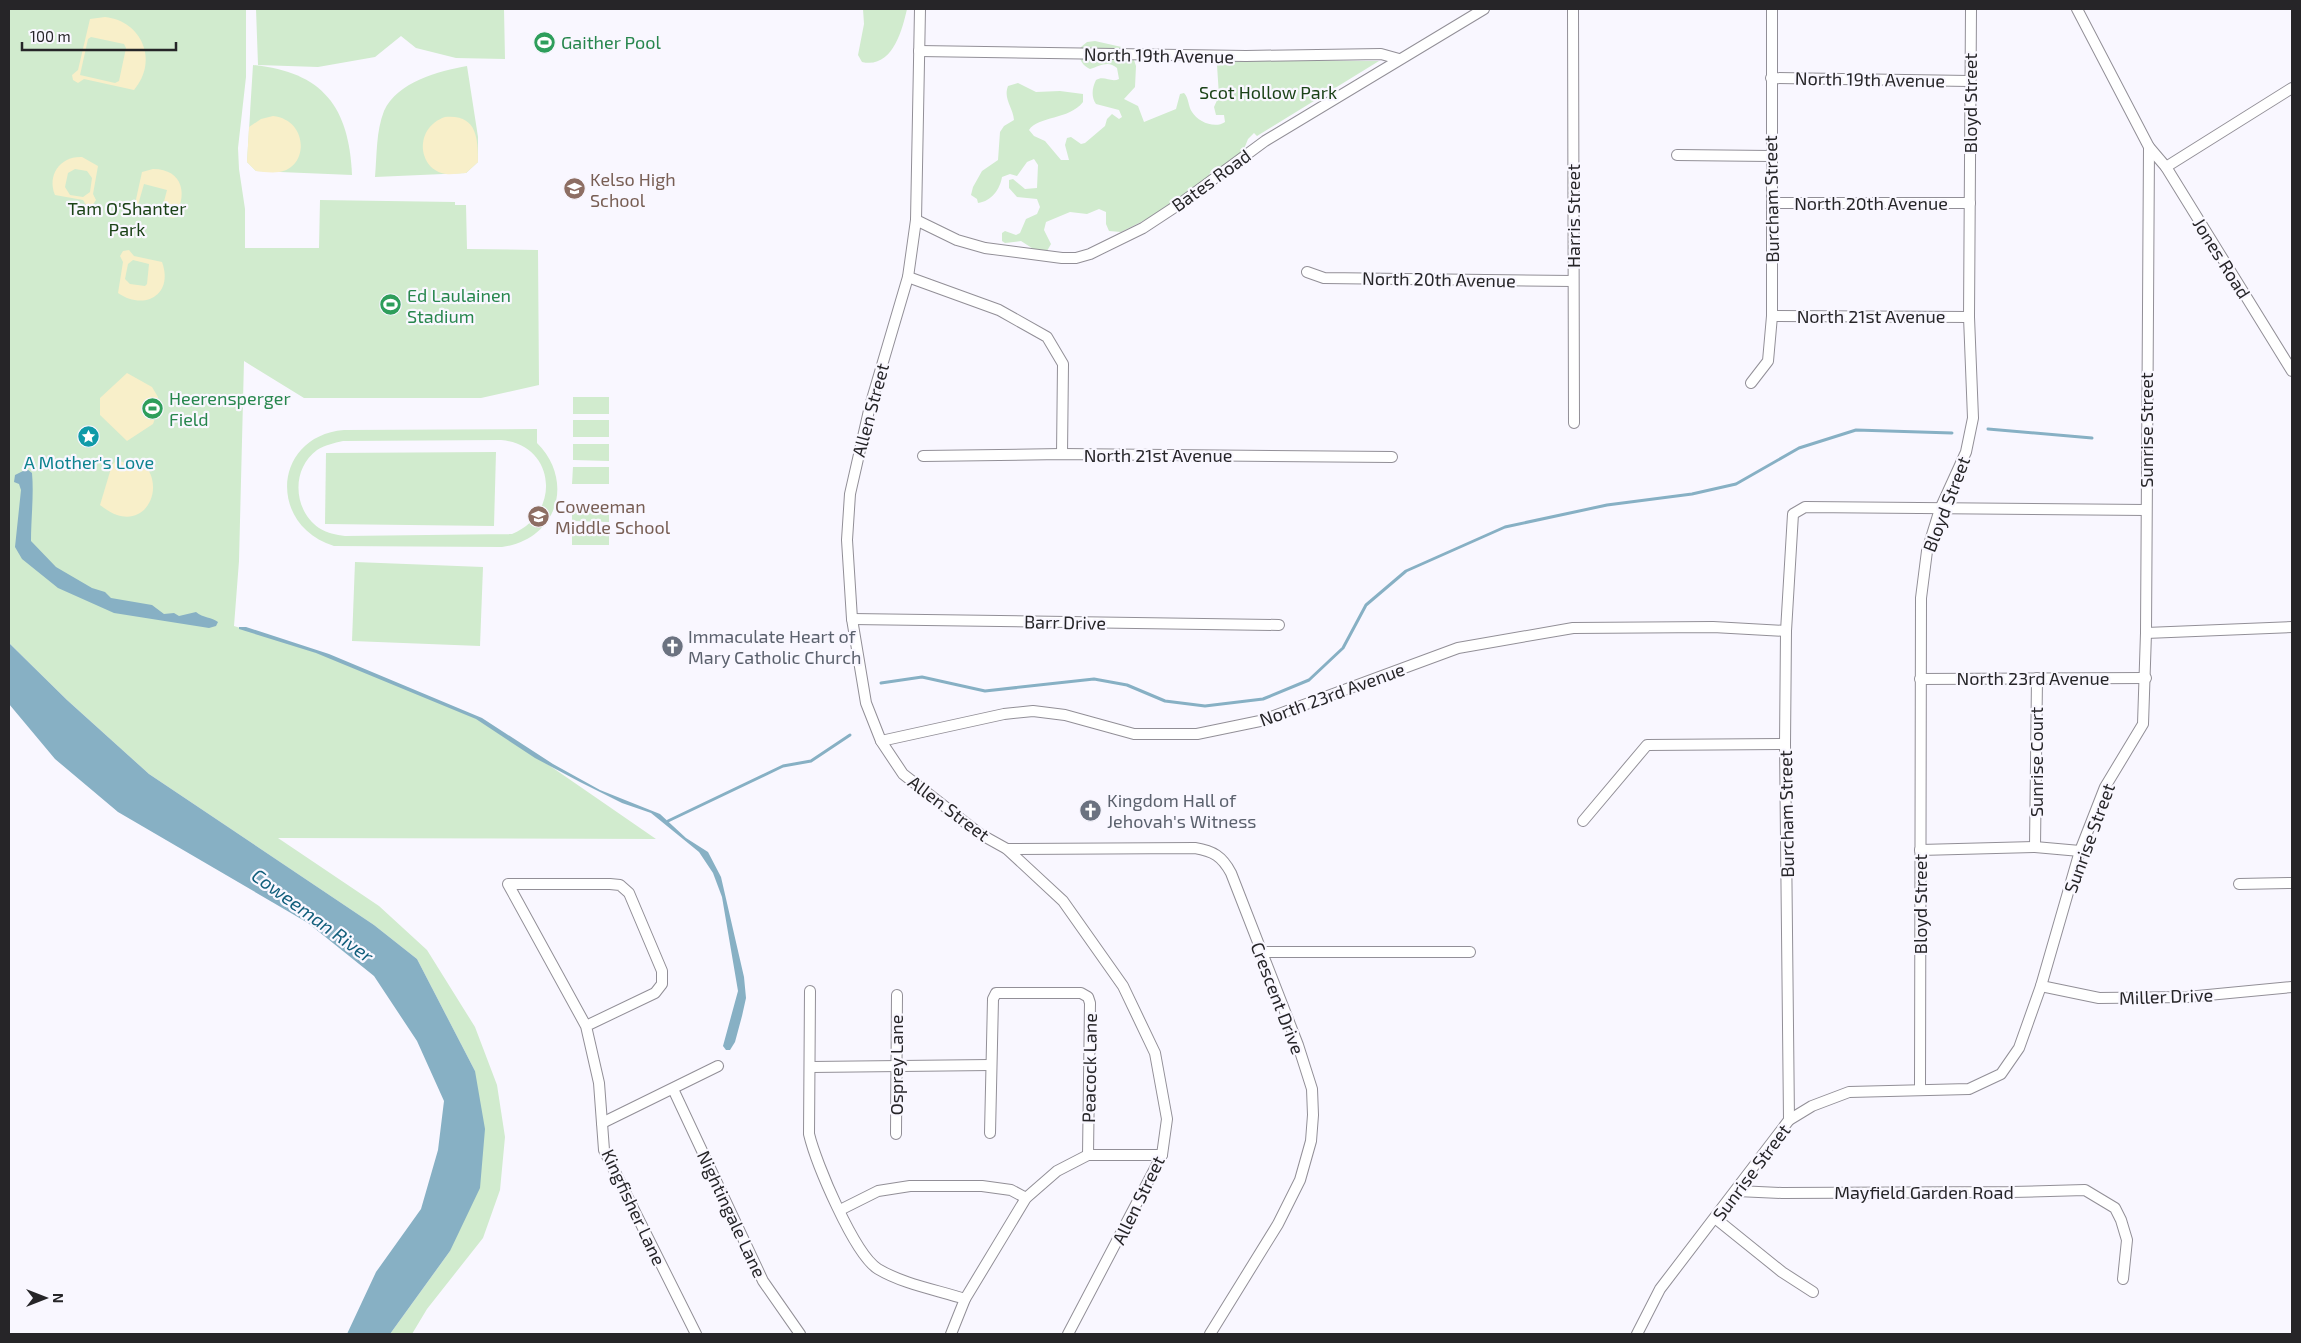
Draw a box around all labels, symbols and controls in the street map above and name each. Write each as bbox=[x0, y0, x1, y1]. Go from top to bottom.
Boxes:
scale bar bbox=[22, 20, 176, 52]
text: 100 m bbox=[30, 27, 71, 45]
sports icon: Gaither Pool bbox=[533, 30, 557, 54]
place label: Gaither Pool bbox=[561, 31, 661, 53]
street label: North 19th Avenue bbox=[1084, 43, 1234, 67]
street label: Bloyd Street bbox=[1959, 53, 1981, 153]
street label: North 19th Avenue bbox=[1795, 67, 1945, 91]
park label: Scot Hollow Park bbox=[1199, 81, 1337, 103]
street label: Burcham Street bbox=[1759, 135, 1783, 263]
street label: Bates Road bbox=[1167, 144, 1255, 216]
street label: Harris Street bbox=[1562, 164, 1584, 268]
place label: Kelso High School bbox=[590, 168, 676, 211]
school or university icon: Kelso High School bbox=[562, 177, 586, 201]
street label: North 20th Avenue bbox=[1794, 192, 1948, 214]
park label: Tam O'Shanter Park bbox=[68, 197, 186, 240]
street label: Jones Road bbox=[2189, 214, 2255, 302]
street label: North 20th Avenue bbox=[1362, 267, 1516, 291]
place label: Ed Laulainen Stadium bbox=[407, 284, 511, 327]
sports icon: Ed Laulainen Stadium bbox=[379, 293, 403, 317]
street label: North 21st Avenue bbox=[1797, 305, 1945, 327]
street label: Allen Street bbox=[847, 361, 893, 459]
street label: Sunrise Street bbox=[2135, 372, 2157, 488]
place label: Heerensperger Field bbox=[169, 387, 291, 430]
sports icon: Heerensperger Field bbox=[141, 396, 165, 420]
place icon: A Mother's Love bbox=[77, 425, 101, 449]
street label: North 21st Avenue bbox=[1084, 444, 1232, 466]
place label: A Mother's Love bbox=[24, 451, 154, 473]
street label: Bloyd Street bbox=[1918, 453, 1974, 555]
place label: Coweeman Middle School bbox=[555, 495, 671, 538]
school or university icon: Coweeman Middle School bbox=[527, 504, 551, 528]
street label: Barr Drive bbox=[1024, 610, 1106, 634]
place label: Immaculate Heart of Mary Catholic Church bbox=[688, 625, 862, 668]
church icon: Immaculate Heart of Mary Catholic Church bbox=[660, 634, 684, 658]
street label: North 23rd Avenue bbox=[1256, 658, 1408, 730]
street label: North 23rd Avenue bbox=[1957, 667, 2109, 689]
street label: Sunrise Court bbox=[2025, 707, 2047, 817]
street label: Burcham Street bbox=[1774, 750, 1798, 878]
street label: Allen Street bbox=[904, 770, 994, 846]
street label: Sunrise Street bbox=[2059, 780, 2119, 896]
place label: Kingdom Hall of Jehovah's Witness bbox=[1107, 789, 1256, 832]
church icon: Kingdom Hall of Jehovah's Witness bbox=[1079, 798, 1103, 822]
street label: Bloyd Street bbox=[1909, 854, 1931, 954]
water label: Coweeman River bbox=[248, 863, 379, 967]
street label: Crescent Drive bbox=[1247, 939, 1309, 1057]
street label: Miller Drive bbox=[2119, 983, 2213, 1009]
street label: Peacock Lane bbox=[1077, 1013, 1101, 1123]
street label: Osprey Lane bbox=[885, 1015, 907, 1115]
street label: Sunrise Street bbox=[1708, 1119, 1795, 1225]
street label: Kingfisher Lane bbox=[597, 1145, 671, 1269]
street label: Nightingale Lane bbox=[693, 1147, 771, 1281]
street label: Allen Street bbox=[1107, 1152, 1169, 1248]
street label: Mayfield Garden Road bbox=[1834, 1181, 2014, 1203]
north arrow bbox=[20, 1273, 70, 1323]
text: N bbox=[50, 1293, 67, 1303]

